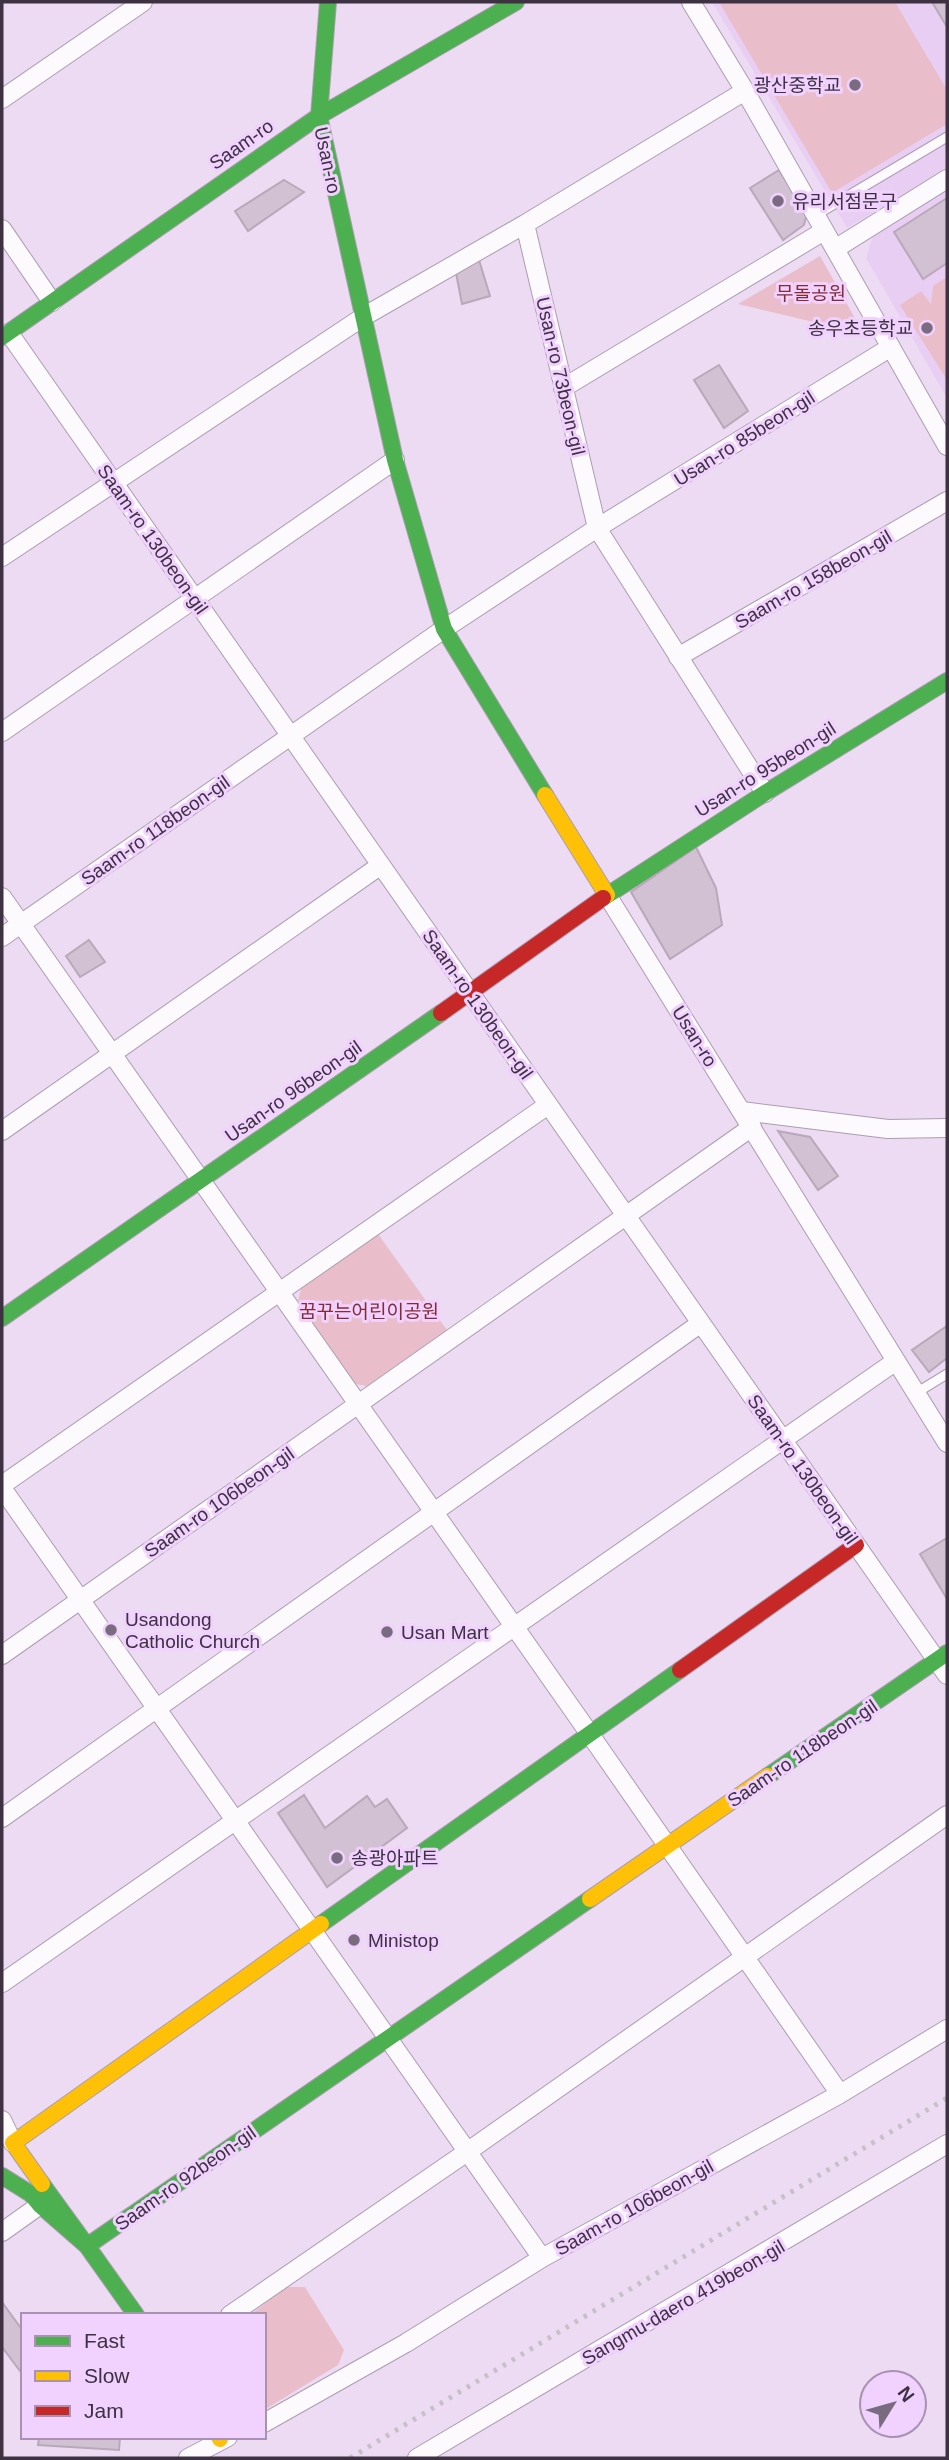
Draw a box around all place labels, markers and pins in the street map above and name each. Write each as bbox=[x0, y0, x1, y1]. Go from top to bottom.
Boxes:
place label: 광산중학교 bbox=[754, 75, 841, 96]
marker: 광산중학교 bbox=[847, 77, 863, 93]
place label: 유리서점문구 bbox=[792, 191, 897, 212]
marker: 유리서점문구 bbox=[770, 193, 786, 209]
place label: 송우초등학교 bbox=[808, 318, 913, 339]
marker: 송우초등학교 bbox=[919, 320, 935, 336]
place label: Usandong Catholic Church bbox=[125, 1609, 260, 1652]
marker: Usandong Catholic Church bbox=[103, 1622, 119, 1638]
place label: Usan Mart bbox=[401, 1622, 489, 1643]
marker: Usan Mart bbox=[379, 1624, 395, 1640]
place label: 송광아파트 bbox=[351, 1848, 438, 1869]
marker: 송광아파트 bbox=[329, 1850, 345, 1866]
place label: Ministop bbox=[368, 1930, 439, 1951]
marker: Ministop bbox=[346, 1932, 362, 1948]

